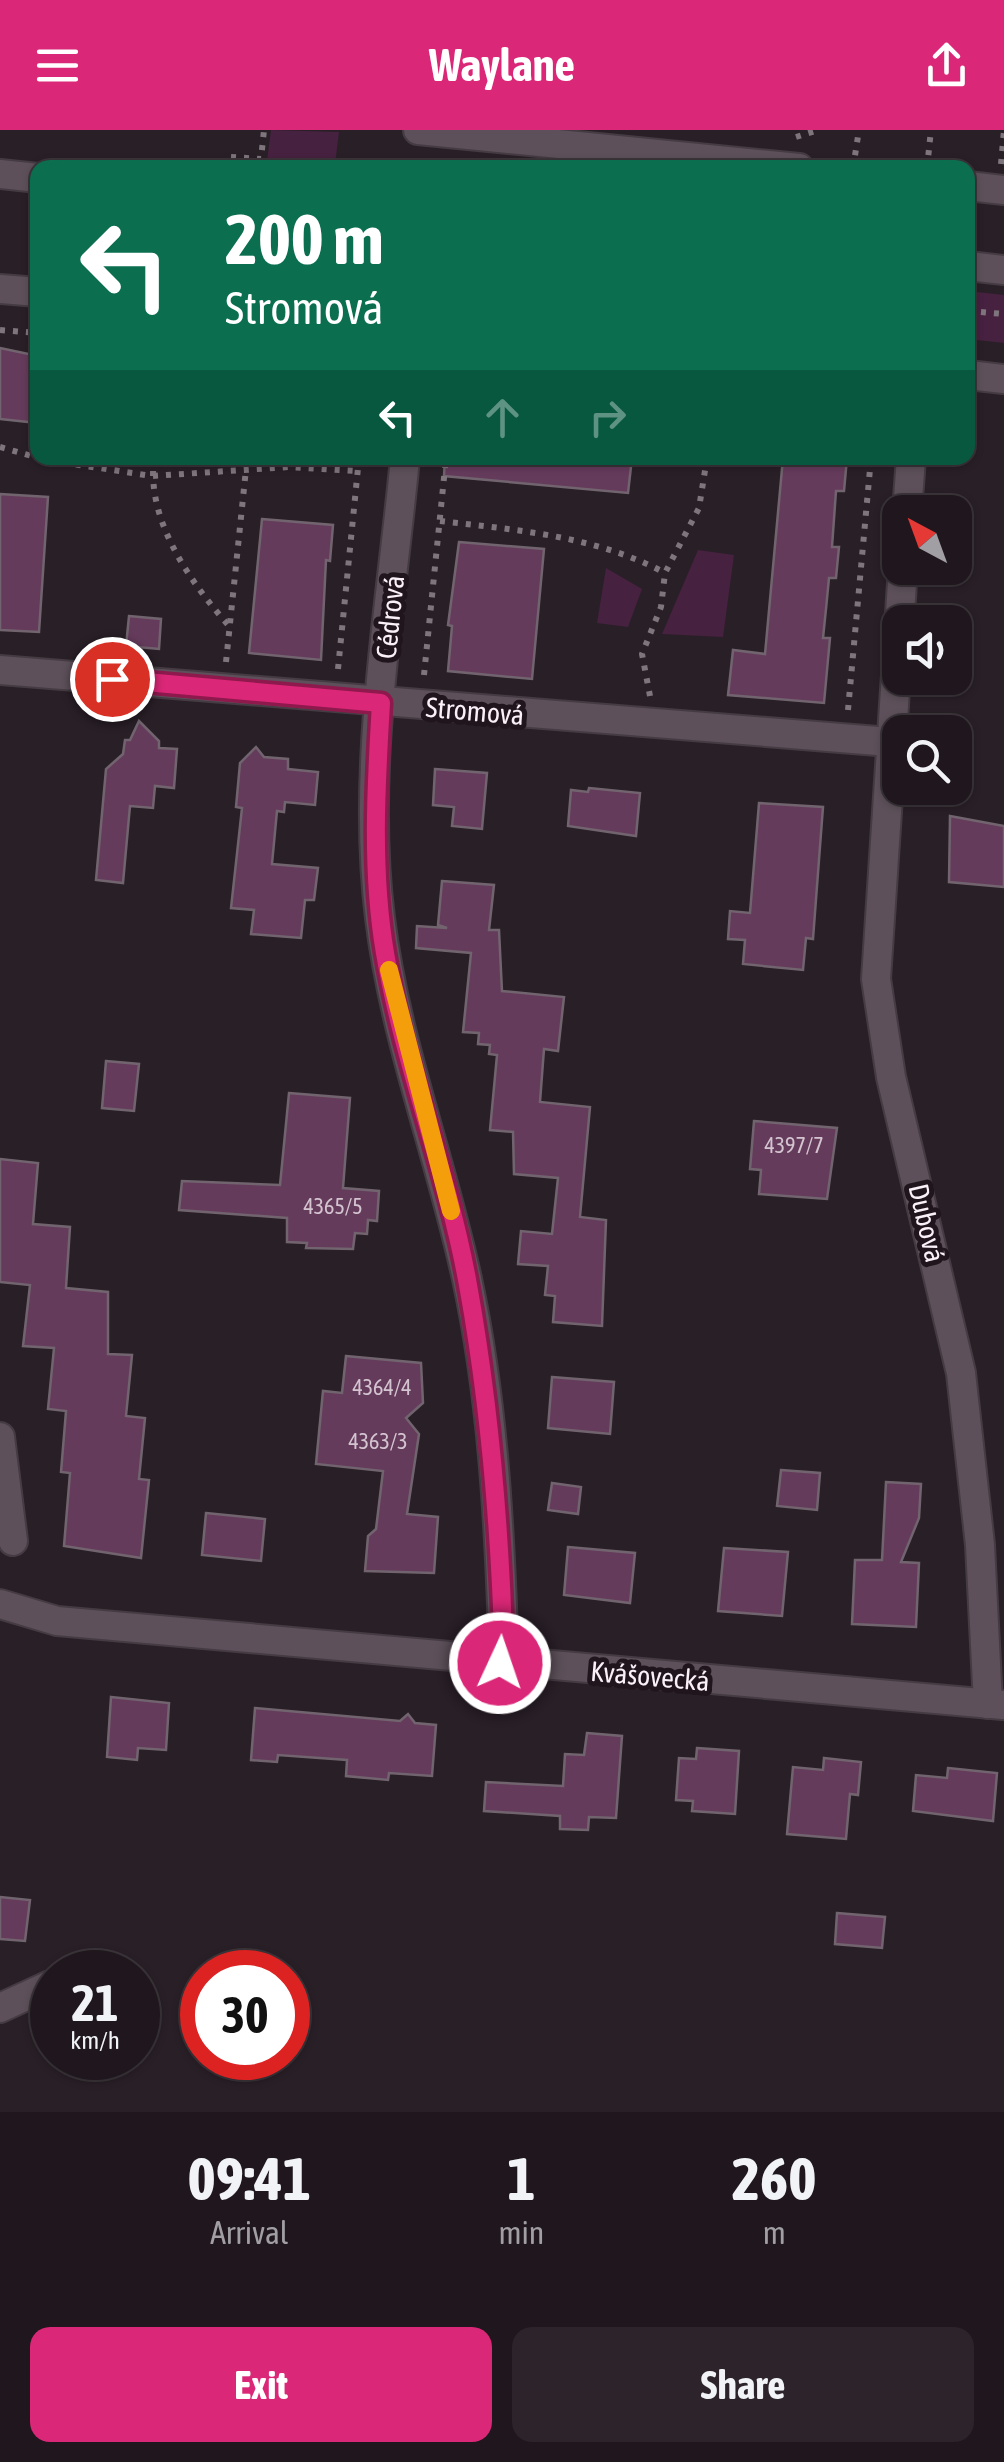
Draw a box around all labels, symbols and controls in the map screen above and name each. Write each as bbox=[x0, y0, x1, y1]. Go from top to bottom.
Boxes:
icon: menu bbox=[30, 38, 85, 93]
icon: share bbox=[919, 38, 974, 93]
text: Waylane bbox=[429, 39, 575, 91]
text: 200 m bbox=[225, 199, 384, 279]
icon: left bbox=[60, 200, 190, 330]
text: Stromová bbox=[225, 282, 383, 334]
icon: left bbox=[370, 390, 425, 445]
icon: ahead bbox=[475, 390, 530, 445]
icon: right bbox=[580, 390, 635, 445]
north arrow bbox=[882, 495, 972, 585]
map controls bbox=[882, 495, 972, 805]
street label: Cédrová bbox=[370, 574, 410, 660]
button: sound bbox=[882, 605, 972, 695]
pin bbox=[70, 637, 155, 722]
icon: arrive bbox=[85, 652, 140, 707]
street label: Stromová bbox=[425, 691, 525, 731]
button: search bbox=[882, 715, 972, 805]
house number: 4397/7 bbox=[764, 1132, 824, 1158]
street label: Dubová bbox=[902, 1181, 952, 1265]
house number: 4365/5 bbox=[303, 1193, 363, 1219]
house number: 4364/4 bbox=[352, 1374, 412, 1400]
house number: 4363/3 bbox=[348, 1428, 408, 1454]
position arrow bbox=[448, 1611, 552, 1715]
street label: Kvášovecká bbox=[589, 1655, 711, 1697]
speed limit sign: 30 bbox=[180, 1950, 310, 2080]
text: 21 bbox=[71, 1974, 118, 2032]
text: km/h bbox=[70, 2026, 120, 2054]
text: 09:41 bbox=[187, 2144, 311, 2213]
text: 1 bbox=[507, 2144, 536, 2213]
text: 260 bbox=[732, 2144, 816, 2213]
text: Arrival bbox=[210, 2214, 288, 2251]
text: min bbox=[498, 2214, 544, 2251]
text: m bbox=[763, 2214, 786, 2251]
button: Exit bbox=[30, 2327, 492, 2442]
button: Share bbox=[512, 2327, 974, 2442]

